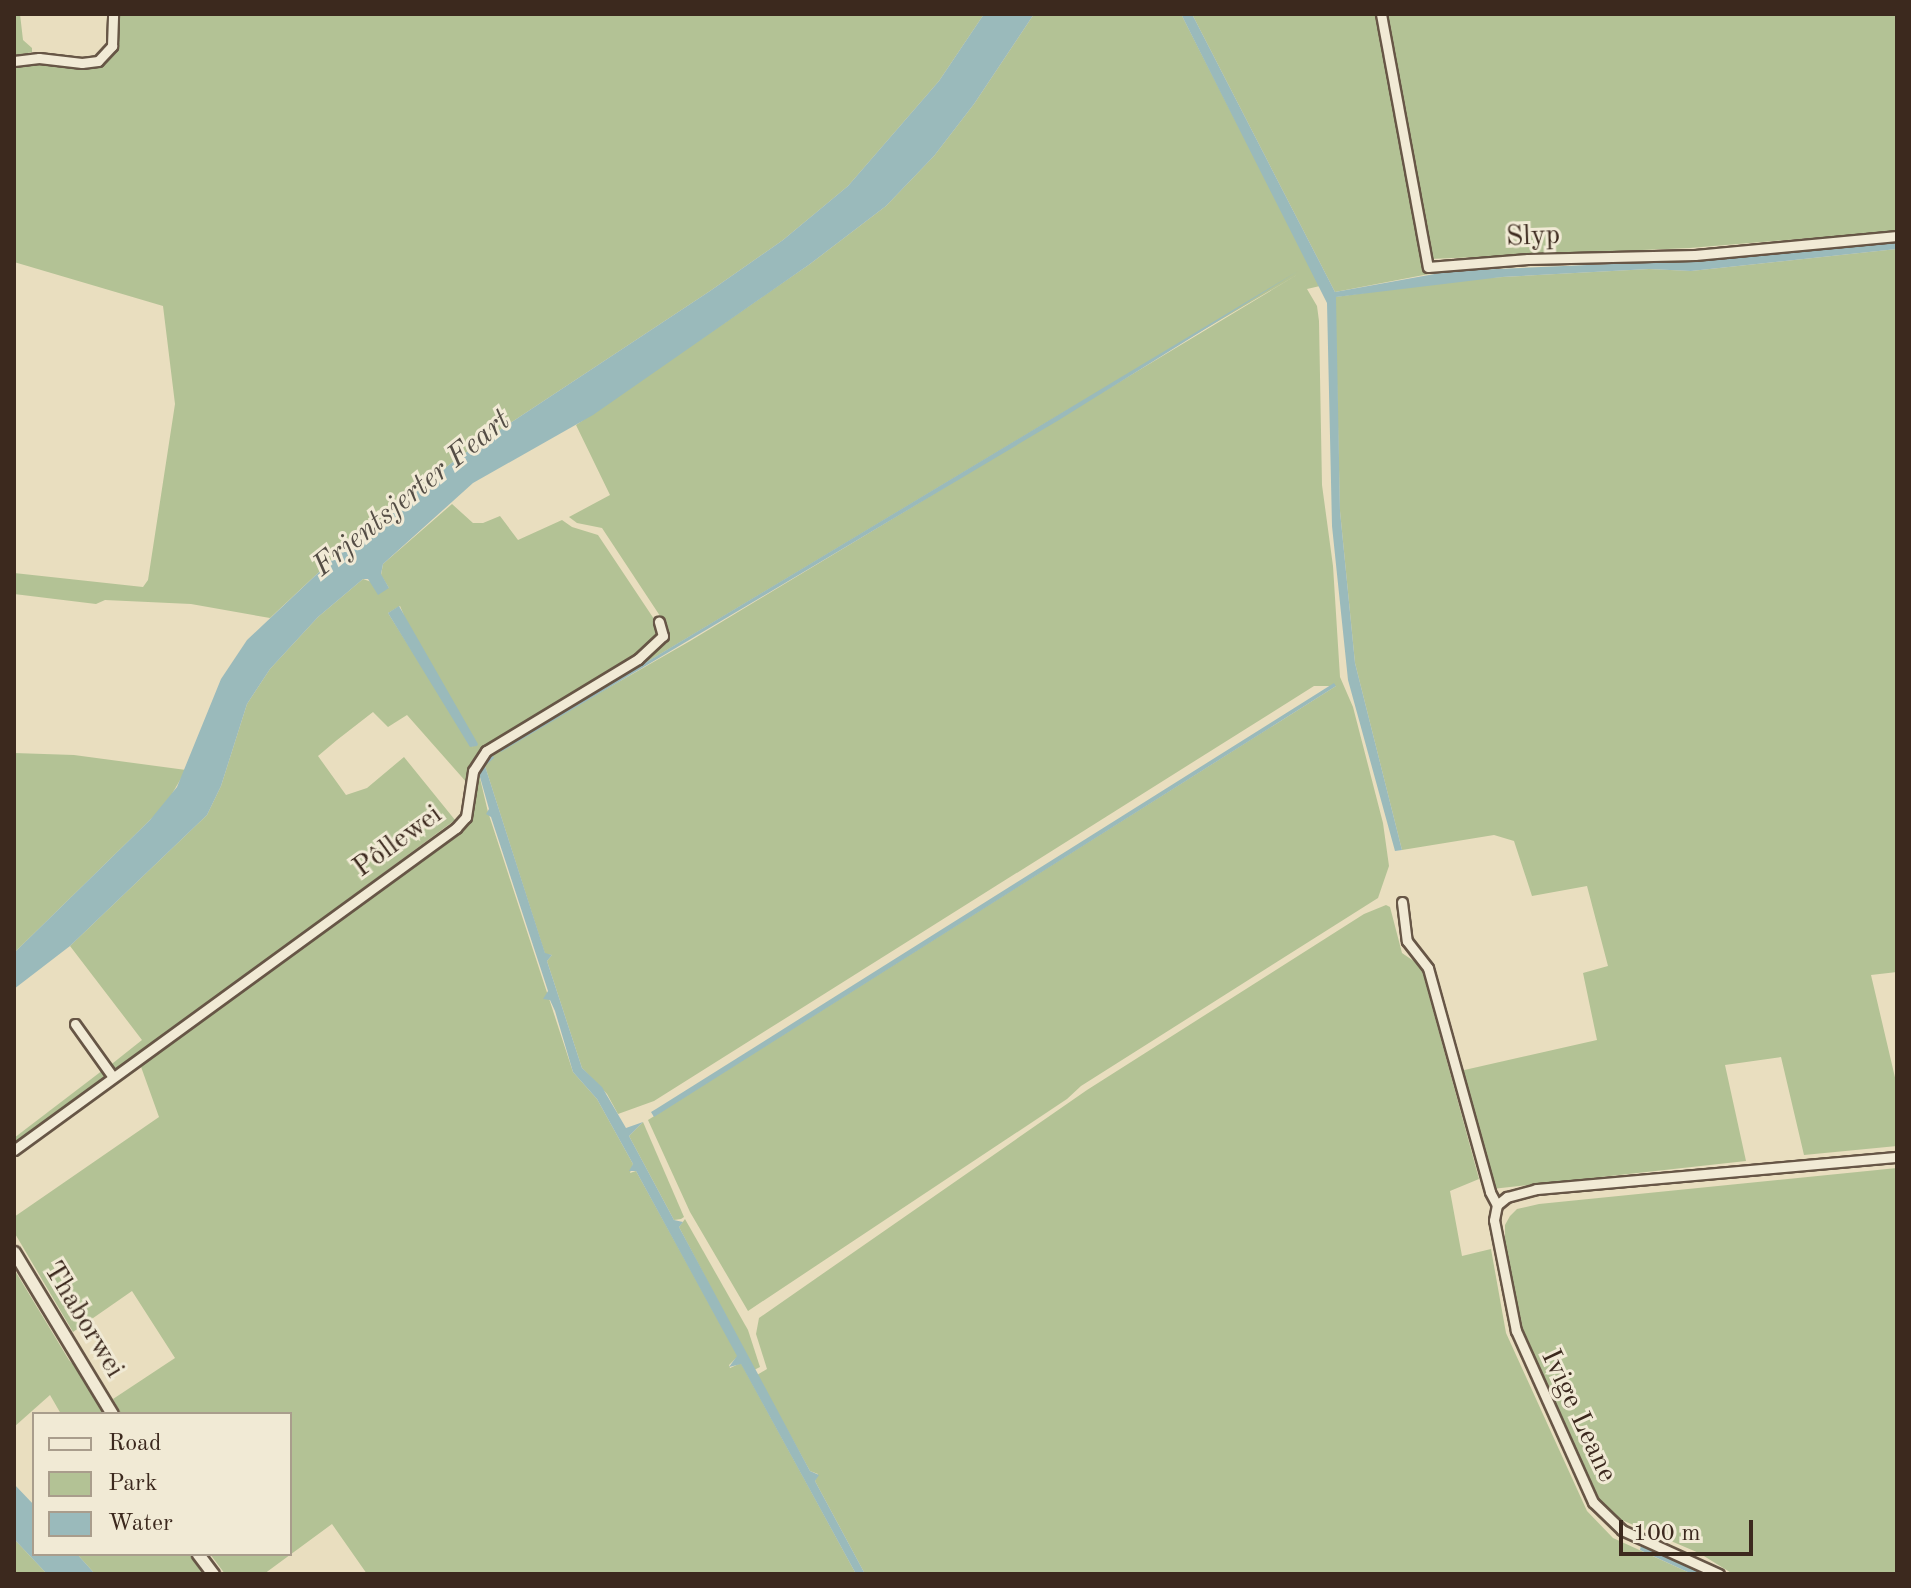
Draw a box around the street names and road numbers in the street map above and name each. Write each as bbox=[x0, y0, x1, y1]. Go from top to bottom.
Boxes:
street label: Slyp bbox=[1505, 219, 1561, 255]
street label: Pôllewei bbox=[347, 799, 449, 885]
street label: Thaborwei bbox=[35, 1256, 131, 1384]
street label: Ivige Leane bbox=[1533, 1344, 1623, 1488]

